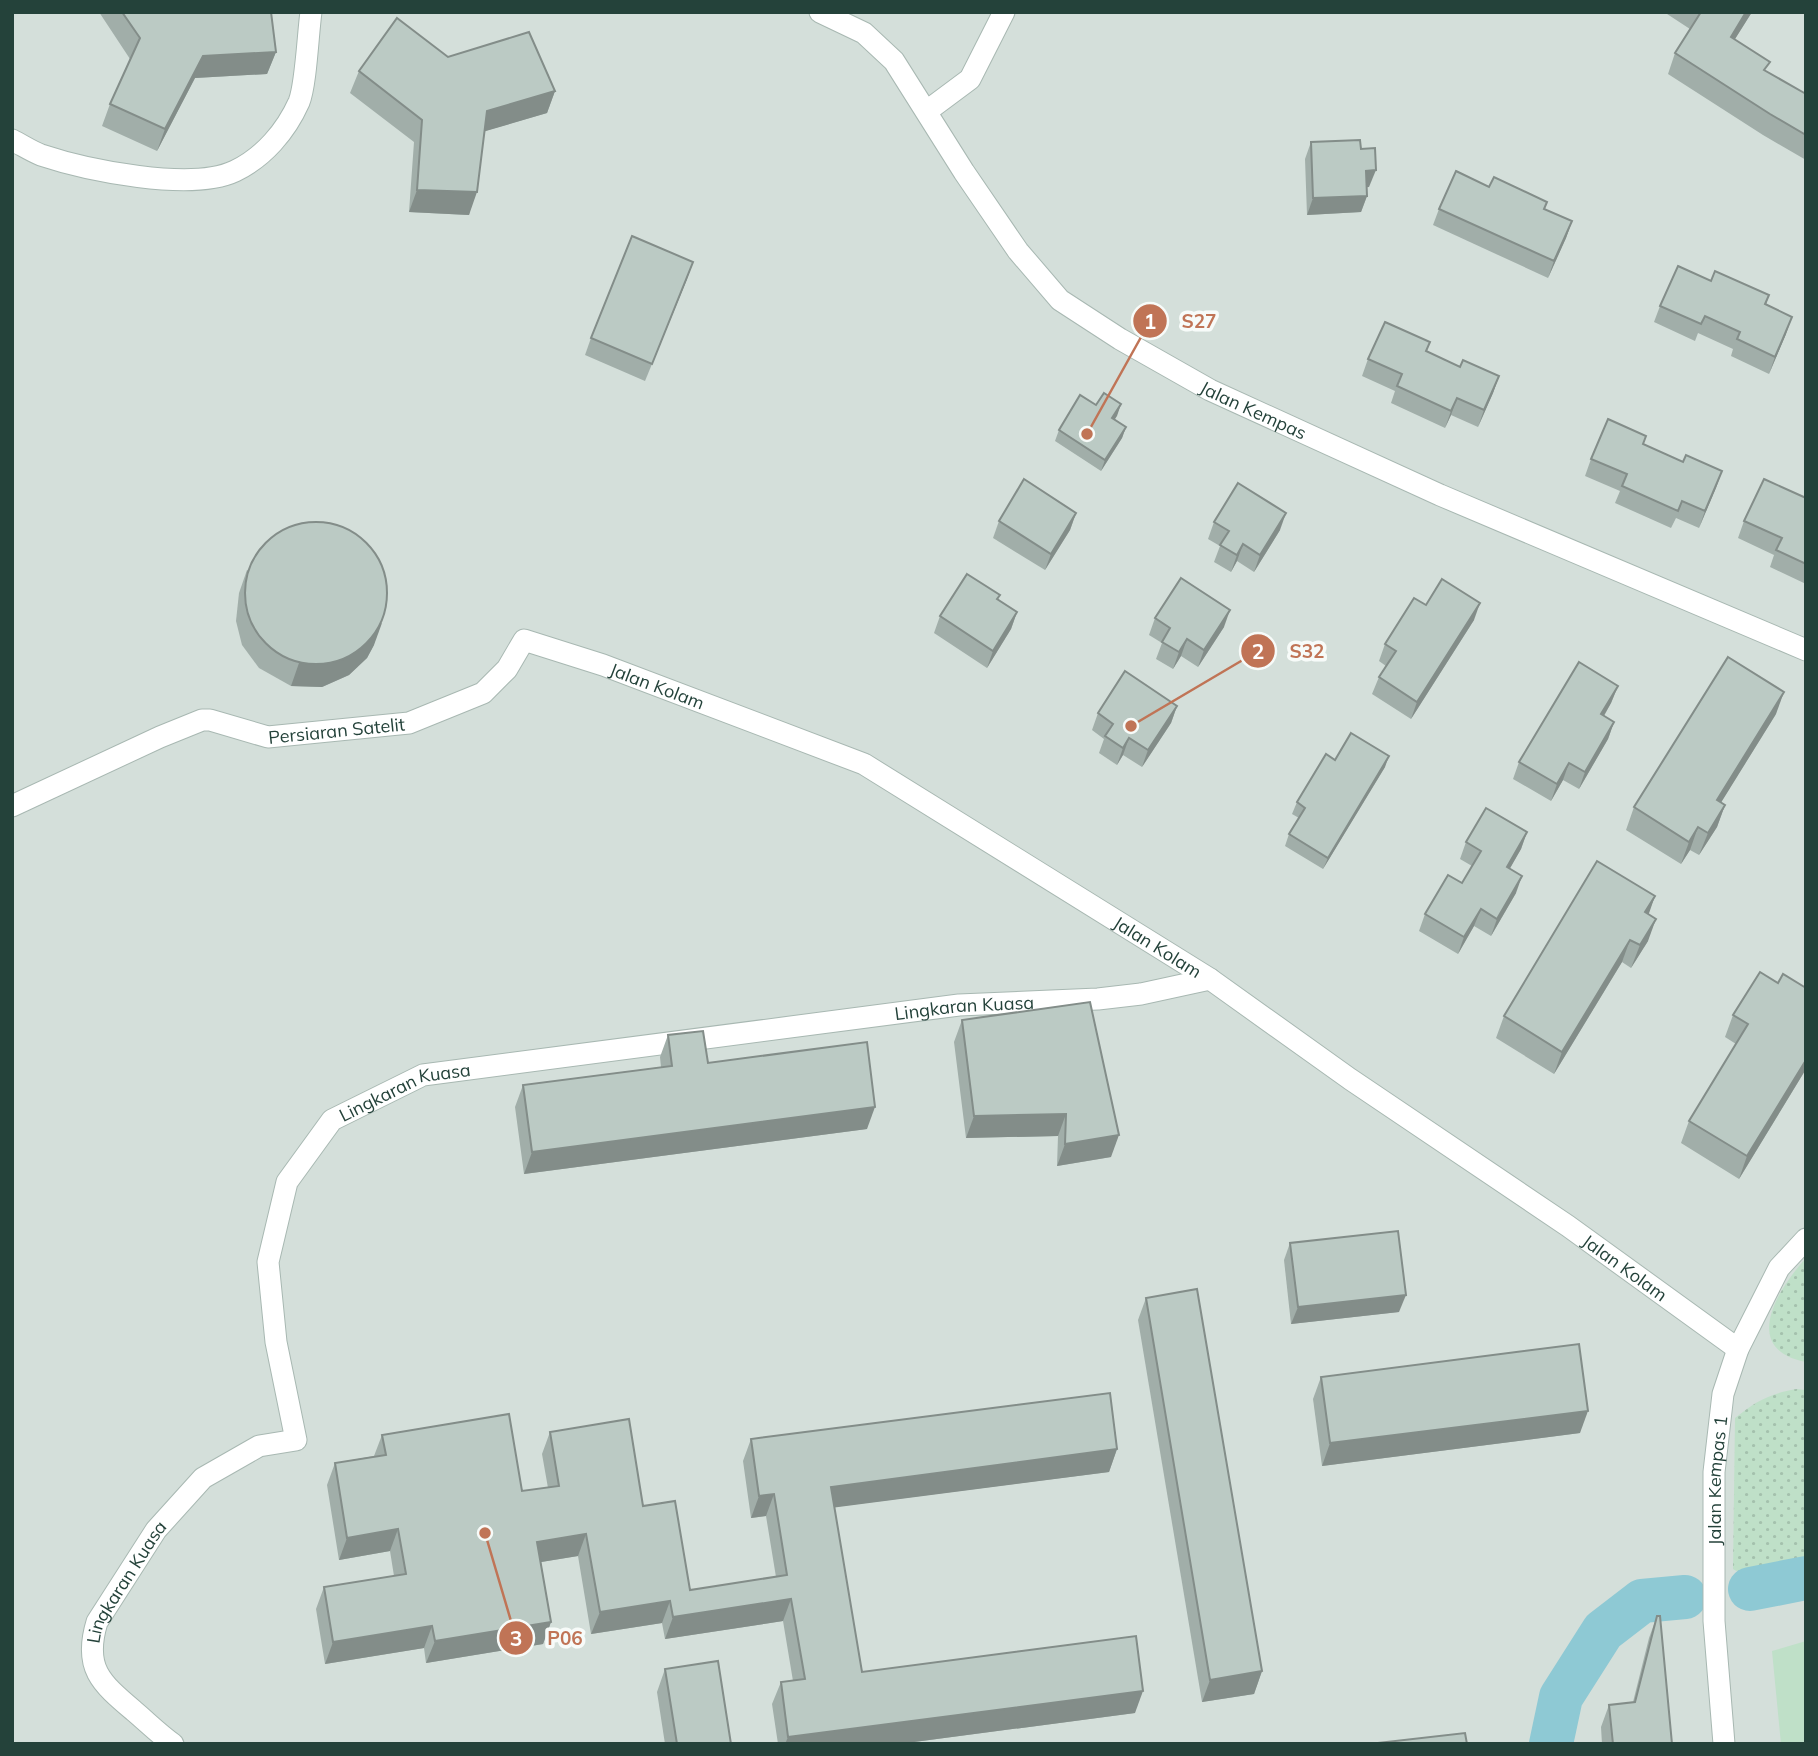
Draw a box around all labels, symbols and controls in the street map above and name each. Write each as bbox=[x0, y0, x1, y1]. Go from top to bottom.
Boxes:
callout: S27 bbox=[1132, 301, 1230, 341]
text: 1 bbox=[1144, 308, 1156, 334]
text: S27 bbox=[1181, 309, 1217, 333]
street label: Jalan Kempas bbox=[1196, 375, 1310, 444]
callout: S32 bbox=[1240, 631, 1338, 671]
text: 2 bbox=[1252, 638, 1264, 664]
text: S32 bbox=[1289, 639, 1325, 663]
street label: Jalan Kolam bbox=[607, 657, 708, 714]
street label: Persiaran Satelit bbox=[267, 712, 406, 748]
street label: Jalan Kolam bbox=[1109, 910, 1206, 983]
street label: Lingkaran Kuasa bbox=[893, 990, 1035, 1025]
street label: Lingkaran Kuasa bbox=[335, 1057, 472, 1126]
street label: Jalan Kolam bbox=[1578, 1229, 1672, 1306]
street label: Jalan Kempas 1 bbox=[1702, 1414, 1732, 1545]
street label: Lingkaran Kuasa bbox=[81, 1515, 171, 1645]
callout: P06 bbox=[498, 1618, 597, 1658]
text: 3 bbox=[510, 1625, 522, 1651]
text: P06 bbox=[547, 1626, 583, 1650]

